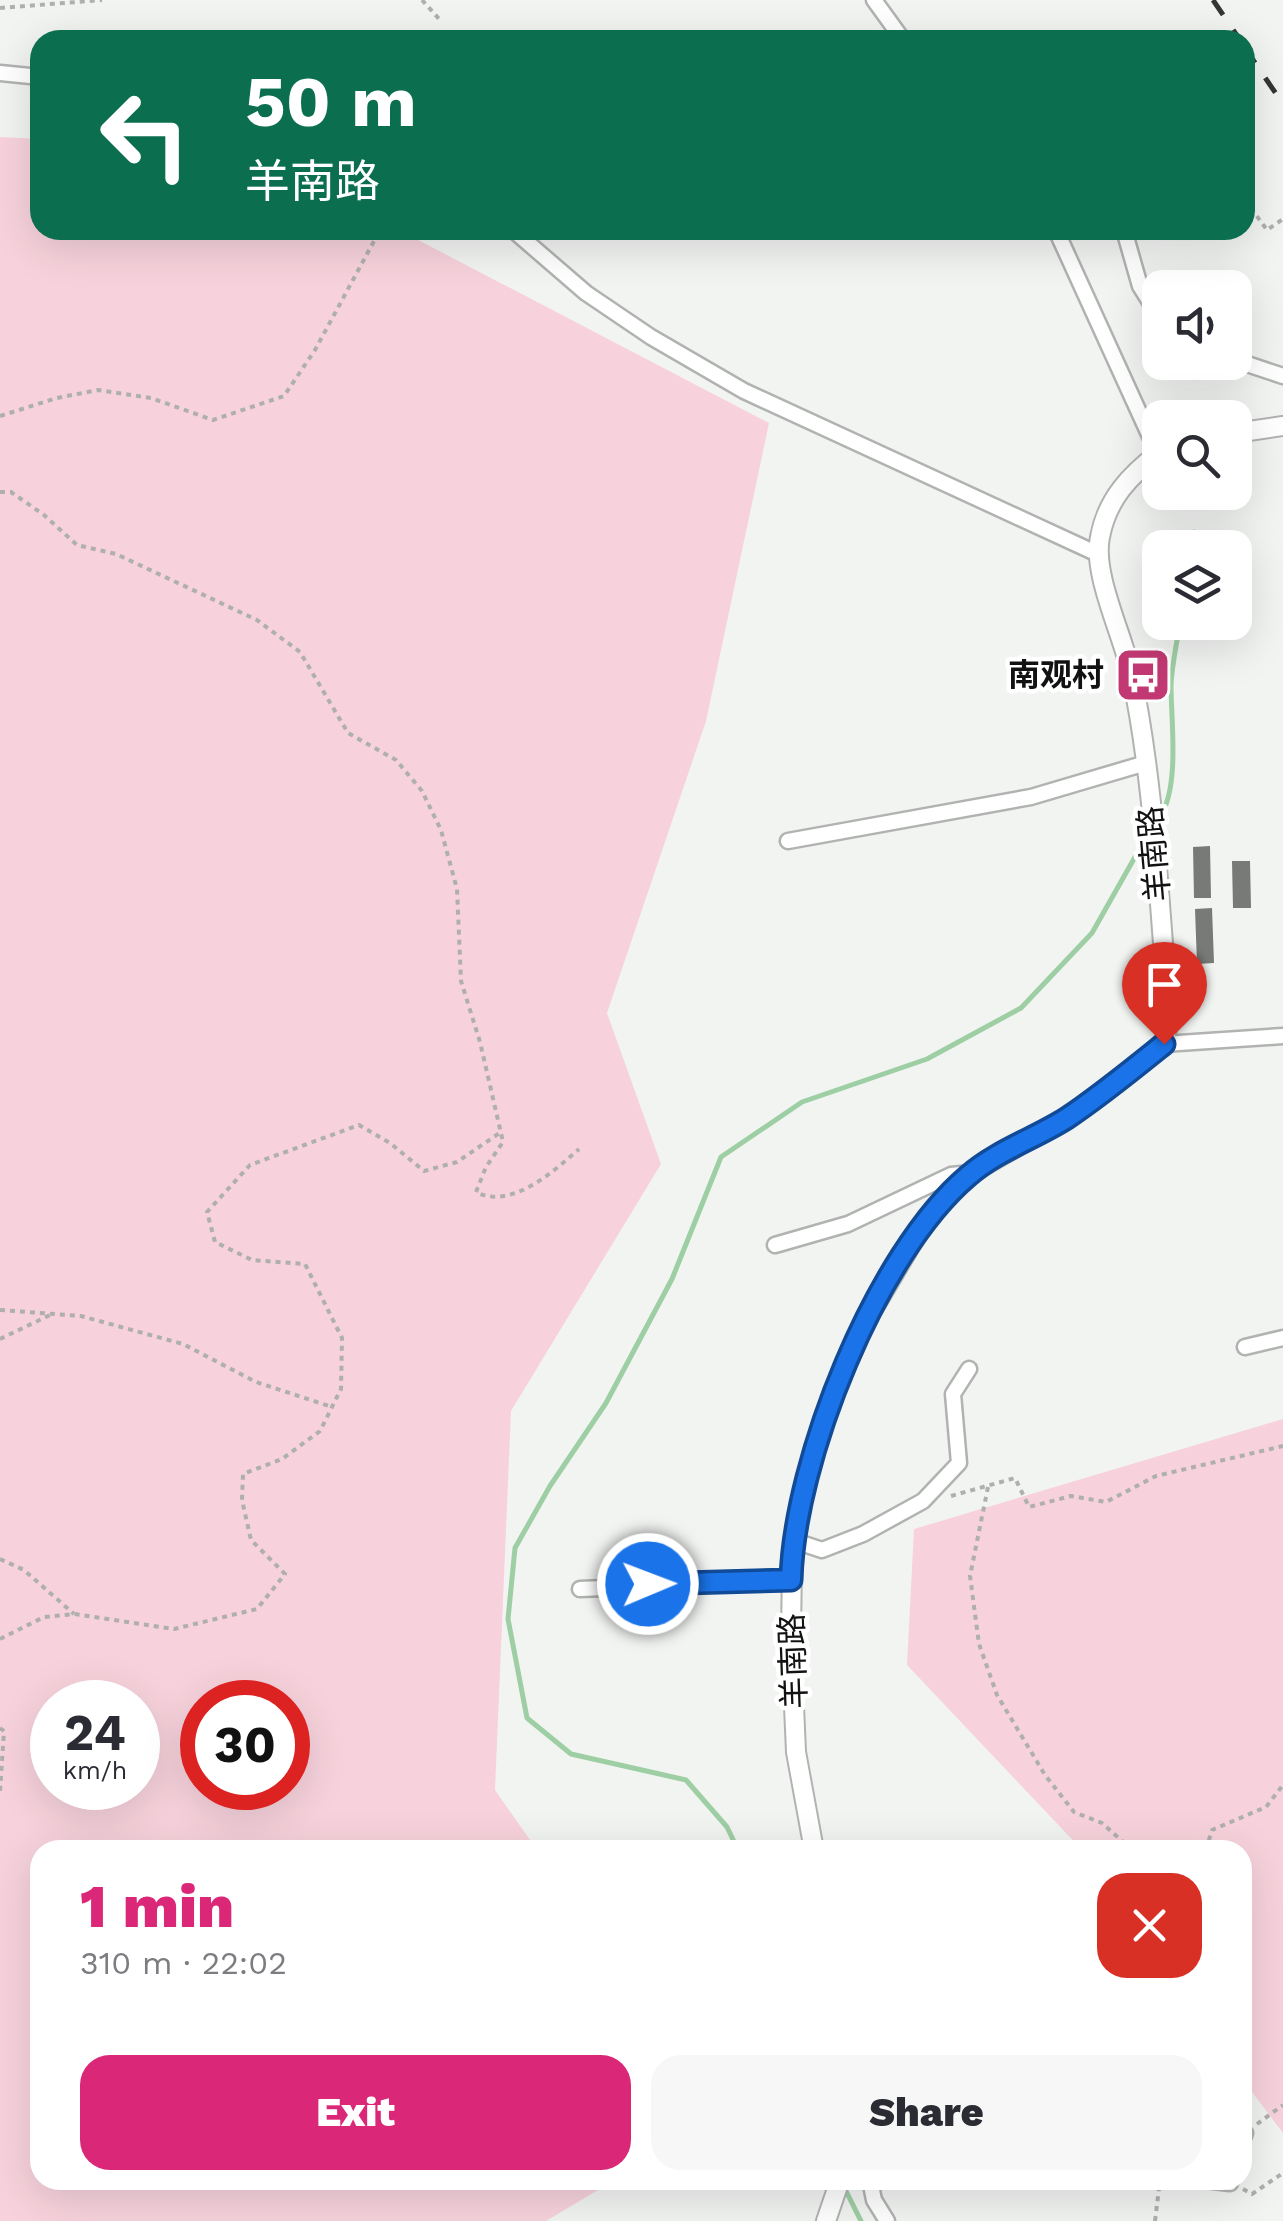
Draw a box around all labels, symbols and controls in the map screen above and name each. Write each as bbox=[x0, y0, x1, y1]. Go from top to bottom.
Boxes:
text: 50 m bbox=[245, 61, 417, 143]
icon: left bbox=[80, 70, 210, 200]
text: 羊南路 bbox=[245, 155, 380, 208]
map controls bbox=[1142, 270, 1252, 640]
button: sound bbox=[1142, 270, 1252, 380]
button: search bbox=[1142, 400, 1252, 510]
button: layers bbox=[1142, 530, 1252, 640]
bus stop icon: 南观村 bbox=[1113, 645, 1173, 705]
place label: 南观村 bbox=[1008, 656, 1104, 694]
street label: 羊南路 bbox=[1131, 805, 1177, 903]
pin bbox=[1122, 942, 1207, 1045]
icon: arrive bbox=[1137, 957, 1192, 1012]
position arrow bbox=[596, 1532, 700, 1636]
street label: 羊南路 bbox=[772, 1612, 814, 1710]
speed limit sign: 30 bbox=[180, 1680, 310, 1810]
text: 24 bbox=[64, 1703, 126, 1762]
text: km/h bbox=[63, 1756, 127, 1785]
text: 1 min bbox=[80, 1871, 234, 1942]
button: close bbox=[1097, 1873, 1202, 1978]
text: 310 m · 22:02 bbox=[80, 1944, 287, 1982]
button: Exit bbox=[80, 2055, 631, 2170]
button: Share bbox=[651, 2055, 1202, 2170]

